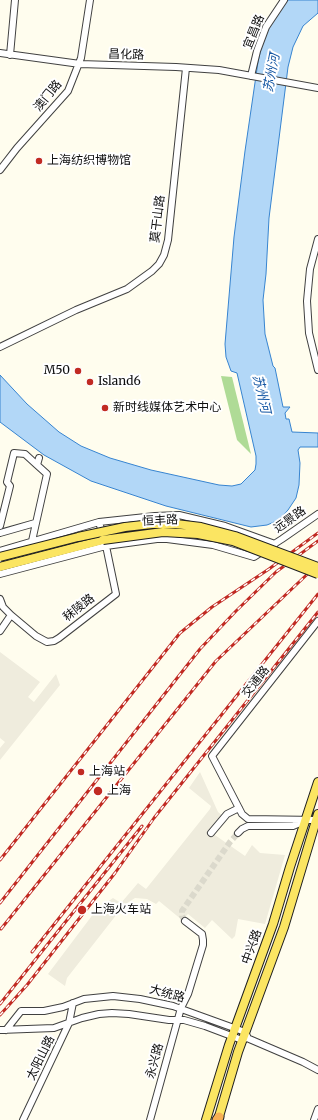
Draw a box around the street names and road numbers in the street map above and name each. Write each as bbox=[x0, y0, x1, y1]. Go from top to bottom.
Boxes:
street label: 宜昌路 bbox=[241, 13, 267, 51]
street label: 昌化路 bbox=[108, 47, 144, 63]
street label: 澳门路 bbox=[31, 77, 65, 115]
street label: 莫干山路 bbox=[148, 194, 168, 244]
street label: 远景路 bbox=[271, 504, 309, 536]
street label: 恒丰路 bbox=[142, 513, 178, 529]
street label: 秣陵路 bbox=[60, 591, 98, 625]
street label: 交通路 bbox=[239, 663, 273, 701]
street label: 中兴路 bbox=[239, 928, 265, 966]
street label: 大统路 bbox=[148, 982, 186, 1006]
street label: 太阳山路 bbox=[24, 1033, 58, 1083]
street label: 永兴路 bbox=[143, 1042, 167, 1080]

